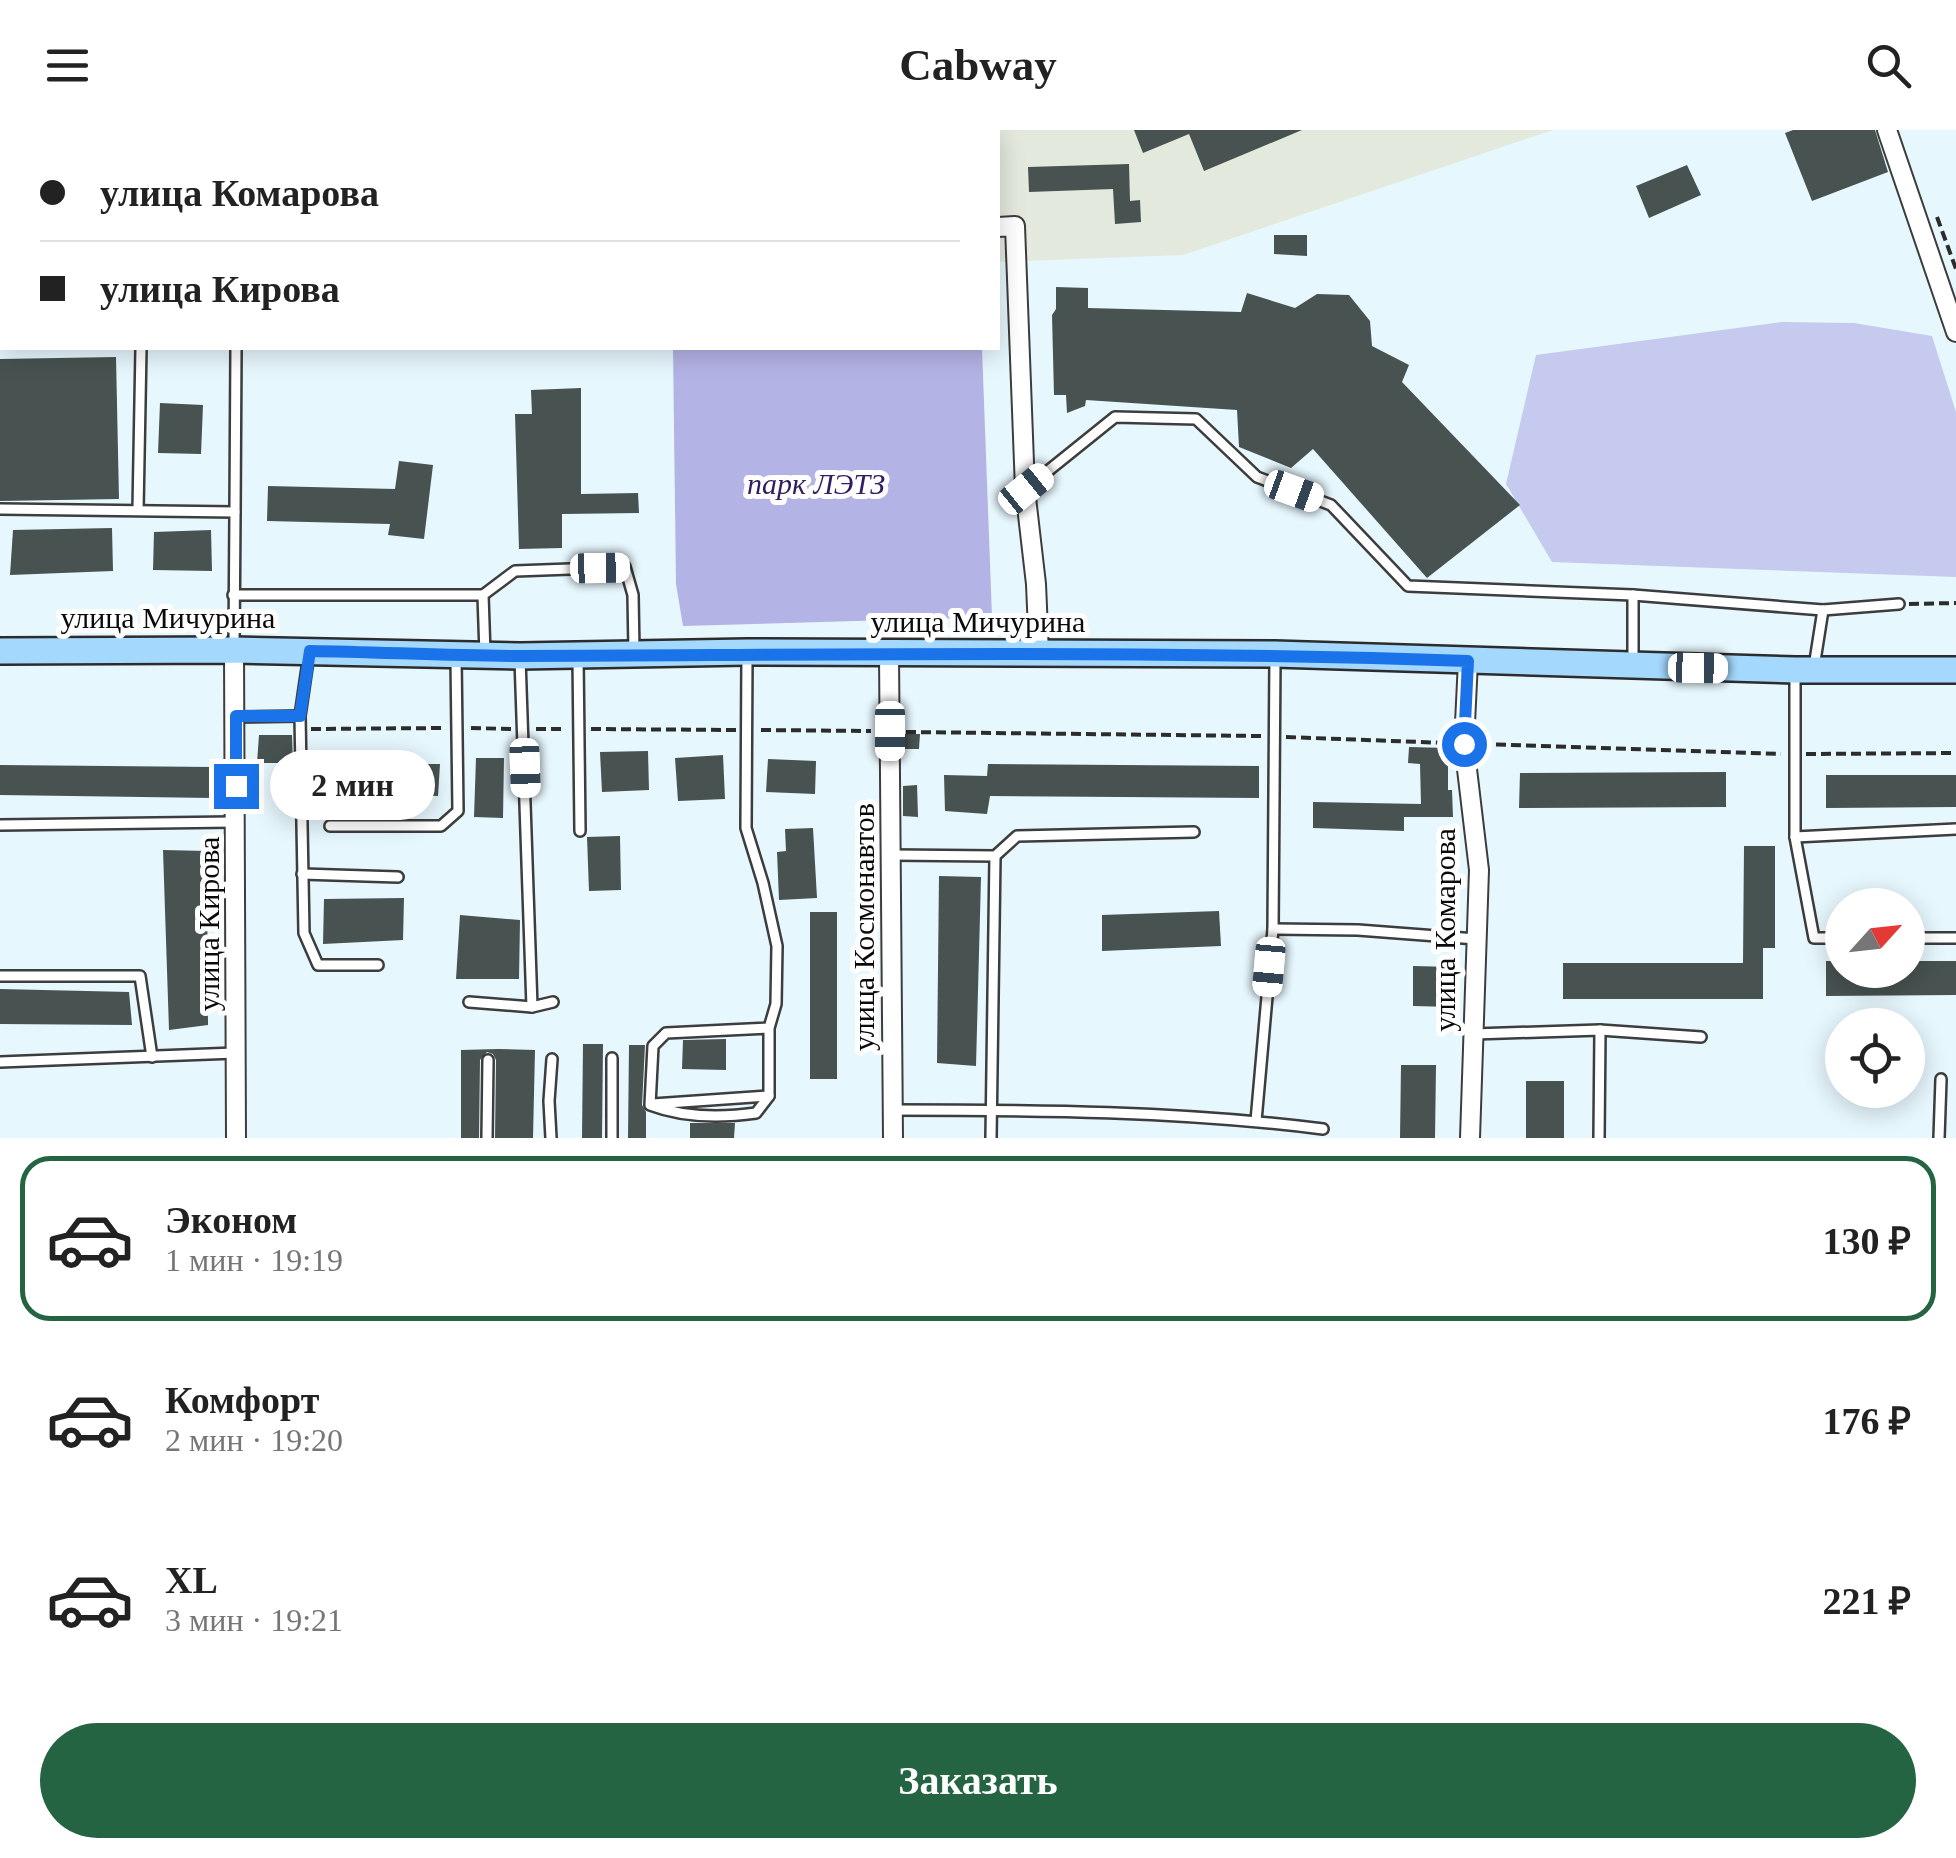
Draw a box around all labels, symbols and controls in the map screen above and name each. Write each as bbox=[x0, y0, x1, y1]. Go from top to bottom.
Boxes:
icon: menu bbox=[40, 38, 95, 93]
icon: search bbox=[1861, 38, 1916, 93]
text: Cabway bbox=[899, 40, 1057, 90]
text: улица Комарова bbox=[100, 172, 379, 214]
text: улица Кирова bbox=[100, 268, 340, 310]
car bbox=[993, 458, 1059, 520]
park label: парк ЛЭТЗ bbox=[747, 467, 885, 500]
car bbox=[1261, 467, 1327, 515]
car bbox=[570, 552, 630, 584]
street label: улица Мичурина bbox=[61, 601, 275, 634]
street label: улица Мичурина bbox=[871, 605, 1085, 638]
car bbox=[1668, 652, 1728, 684]
car bbox=[875, 701, 905, 761]
route start bbox=[1442, 722, 1487, 767]
car bbox=[509, 737, 541, 799]
callout: 2 мин bbox=[271, 751, 436, 821]
route end bbox=[214, 764, 259, 809]
text: 2 мин bbox=[311, 767, 394, 803]
street label: улица Космонавтов bbox=[847, 803, 880, 1051]
street label: улица Комарова bbox=[1428, 828, 1461, 1032]
street label: улица Кирова bbox=[192, 837, 225, 1011]
north arrow bbox=[1825, 888, 1925, 988]
map controls bbox=[1825, 888, 1925, 1108]
car bbox=[1251, 936, 1287, 998]
button: locate bbox=[1825, 1008, 1925, 1108]
icon: car bbox=[45, 1194, 135, 1284]
text: Эконом bbox=[165, 1199, 297, 1241]
text: 130 ₽ bbox=[1822, 1220, 1911, 1262]
text: 1 мин · 19:19 bbox=[165, 1242, 343, 1278]
icon: car bbox=[45, 1374, 135, 1464]
text: Комфорт bbox=[165, 1379, 319, 1421]
text: 176 ₽ bbox=[1822, 1400, 1911, 1442]
text: 2 мин · 19:20 bbox=[165, 1422, 343, 1458]
icon: car bbox=[45, 1554, 135, 1644]
text: XL bbox=[165, 1559, 218, 1601]
text: 221 ₽ bbox=[1822, 1580, 1911, 1622]
text: 3 мин · 19:21 bbox=[165, 1602, 343, 1638]
button: Заказать bbox=[40, 1723, 1916, 1838]

